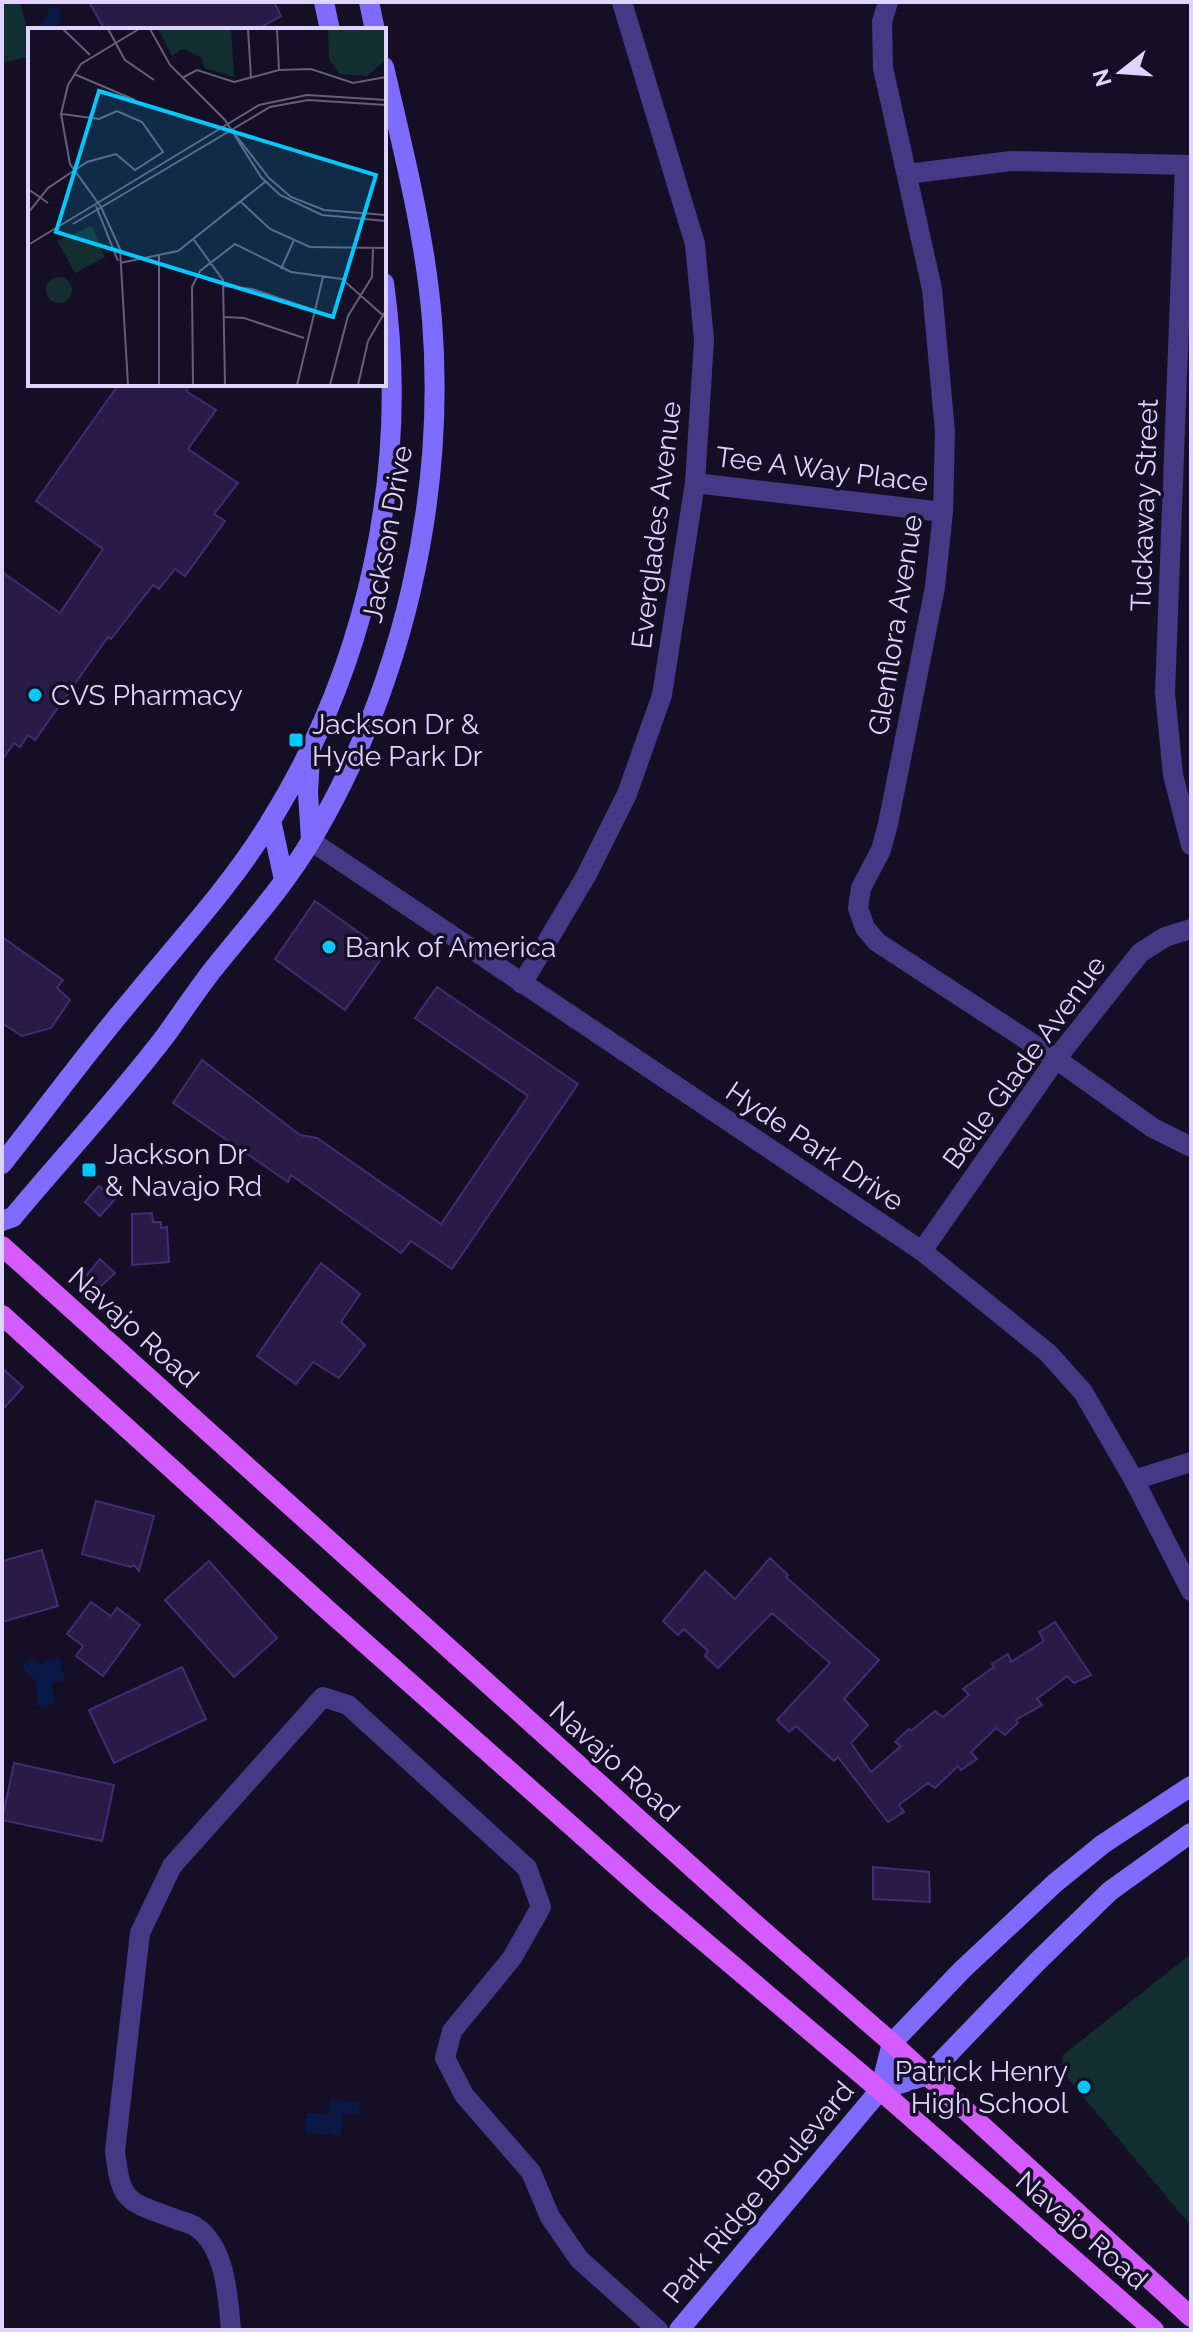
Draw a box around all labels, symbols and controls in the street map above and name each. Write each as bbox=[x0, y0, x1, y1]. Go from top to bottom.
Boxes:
inset map bbox=[28, 28, 386, 386]
north arrow bbox=[1081, 32, 1161, 112]
text: N bbox=[1087, 66, 1117, 90]
street label: Tuckaway Street bbox=[1124, 398, 1165, 612]
street label: Everglades Avenue bbox=[625, 400, 688, 651]
street label: Tee A Way Place bbox=[714, 440, 930, 499]
street label: Jackson Drive bbox=[356, 443, 419, 625]
street label: Glenflora Avenue bbox=[862, 512, 929, 738]
place label: CVS Pharmacy bbox=[51, 679, 243, 712]
marker: CVS Pharmacy bbox=[26, 686, 44, 704]
place label: Jackson Dr & Hyde Park Dr bbox=[312, 708, 483, 773]
marker: Jackson Dr & Hyde Park Dr bbox=[287, 731, 305, 749]
place label: Bank of America bbox=[345, 931, 556, 964]
marker: Bank of America bbox=[320, 938, 338, 956]
street label: Belle Glade Avenue bbox=[936, 949, 1113, 1175]
street label: Hyde Park Drive bbox=[719, 1075, 910, 1218]
place label: Jackson Dr & Navajo Rd bbox=[105, 1138, 262, 1203]
marker: Jackson Dr & Navajo Rd bbox=[80, 1161, 98, 1179]
street label: Navajo Road bbox=[62, 1260, 205, 1394]
street label: Navajo Road bbox=[543, 1694, 686, 1828]
place label: Patrick Henry High School bbox=[895, 2055, 1068, 2120]
street label: Park Ridge Boulevard bbox=[656, 2075, 861, 2310]
marker: Patrick Henry High School bbox=[1075, 2078, 1093, 2096]
street label: Navajo Road bbox=[1009, 2164, 1154, 2296]

